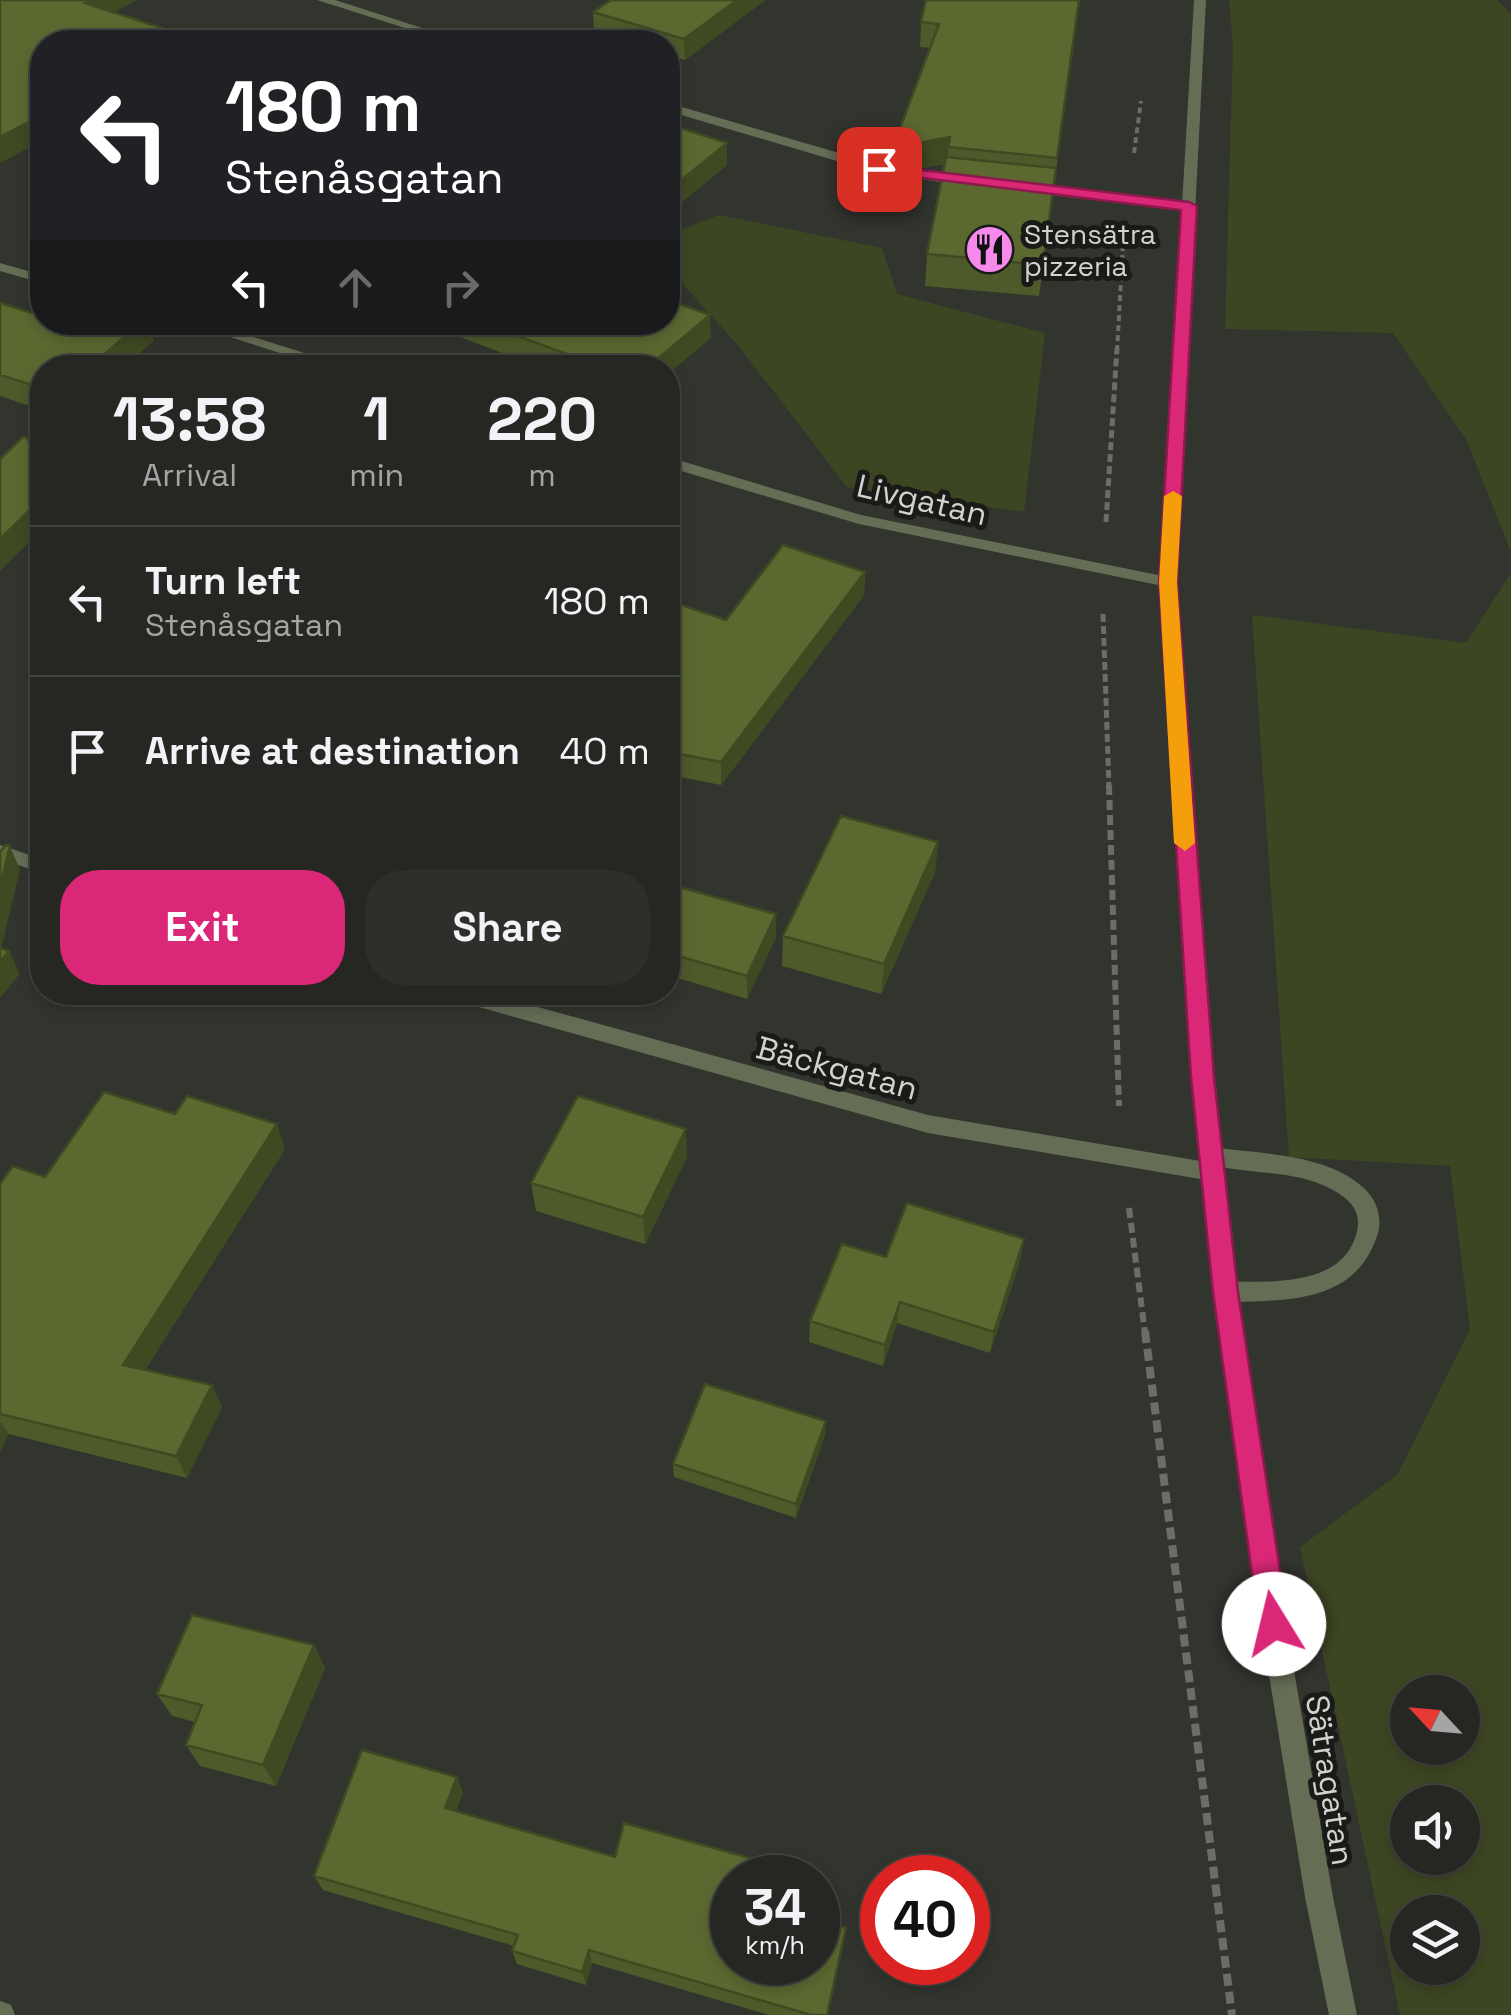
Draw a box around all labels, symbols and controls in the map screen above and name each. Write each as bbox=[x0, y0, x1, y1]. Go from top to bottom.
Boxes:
text: 180 m bbox=[225, 62, 422, 151]
icon: left bbox=[60, 70, 190, 200]
pin bbox=[837, 127, 922, 212]
icon: arrive bbox=[852, 142, 907, 197]
text: Stenåsgatan bbox=[225, 149, 503, 206]
place label: Stensätra pizzeria bbox=[1024, 216, 1156, 284]
restaurant icon: Stensätra pizzeria bbox=[963, 224, 1015, 276]
icon: left bbox=[223, 260, 278, 315]
icon: ahead bbox=[328, 260, 383, 315]
icon: right bbox=[433, 260, 488, 315]
text: 13:58 bbox=[113, 381, 266, 458]
text: 1 bbox=[363, 381, 390, 458]
text: 220 bbox=[487, 381, 597, 458]
text: Arrival bbox=[142, 455, 237, 495]
text: min bbox=[349, 455, 404, 495]
text: m bbox=[528, 455, 556, 495]
street label: Livgatan bbox=[853, 466, 991, 534]
text: Turn left bbox=[145, 557, 301, 605]
icon: left bbox=[60, 574, 115, 629]
text: 180 m bbox=[544, 577, 650, 625]
text: Stenåsgatan bbox=[145, 605, 343, 645]
icon: arrive bbox=[60, 724, 115, 779]
text: Arrive at destination bbox=[145, 727, 520, 775]
text: 40 m bbox=[559, 727, 650, 775]
button: Exit bbox=[60, 870, 345, 985]
button: Share bbox=[365, 870, 650, 985]
street label: Bäckgatan bbox=[752, 1027, 922, 1109]
position arrow bbox=[1222, 1572, 1326, 1676]
north arrow bbox=[1390, 1675, 1480, 1765]
map controls bbox=[1390, 1675, 1480, 1985]
street label: Sätragatan bbox=[1297, 1692, 1363, 1868]
button: sound bbox=[1390, 1785, 1480, 1875]
speed limit sign: 40 bbox=[860, 1855, 990, 1985]
text: 34 bbox=[744, 1876, 806, 1940]
button: layers bbox=[1390, 1895, 1480, 1985]
text: km/h bbox=[745, 1929, 805, 1961]

